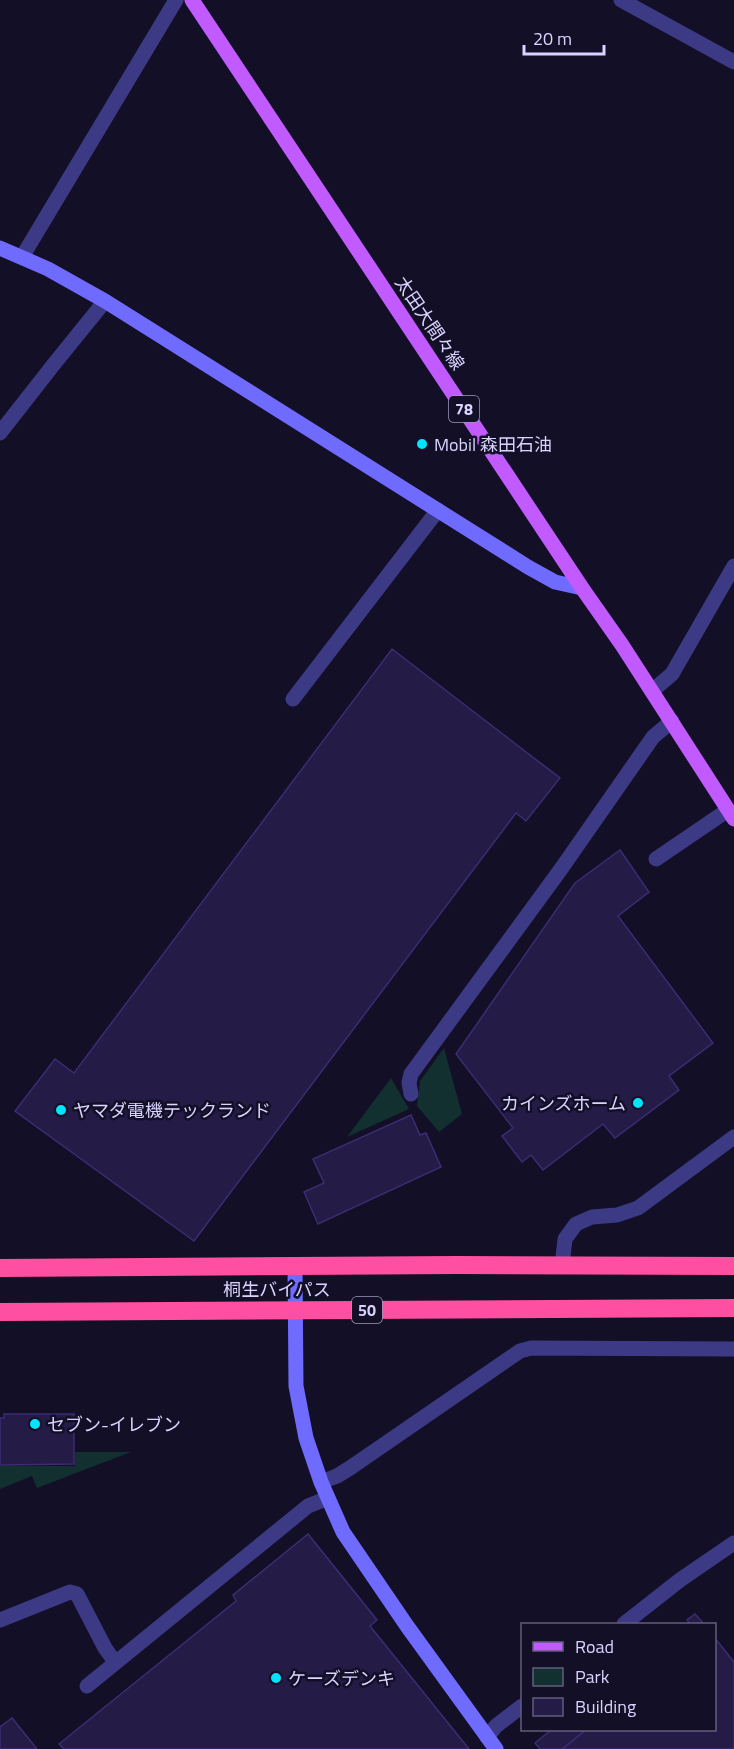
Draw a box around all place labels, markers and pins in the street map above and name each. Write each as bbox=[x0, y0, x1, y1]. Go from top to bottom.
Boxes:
place label: Mobil 森田石油 bbox=[434, 431, 552, 458]
marker: Mobil 森田石油 bbox=[415, 437, 429, 451]
place label: カインズホーム bbox=[501, 1090, 626, 1117]
marker: カインズホーム bbox=[631, 1096, 645, 1110]
place label: ヤマダ電機テックランド bbox=[73, 1097, 271, 1124]
marker: ヤマダ電機テックランド bbox=[54, 1103, 68, 1117]
place label: セブン-イレブン bbox=[47, 1411, 181, 1438]
marker: セブン-イレブン bbox=[28, 1417, 42, 1431]
place label: ケーズデンキ bbox=[288, 1665, 395, 1692]
marker: ケーズデンキ bbox=[269, 1671, 283, 1685]

